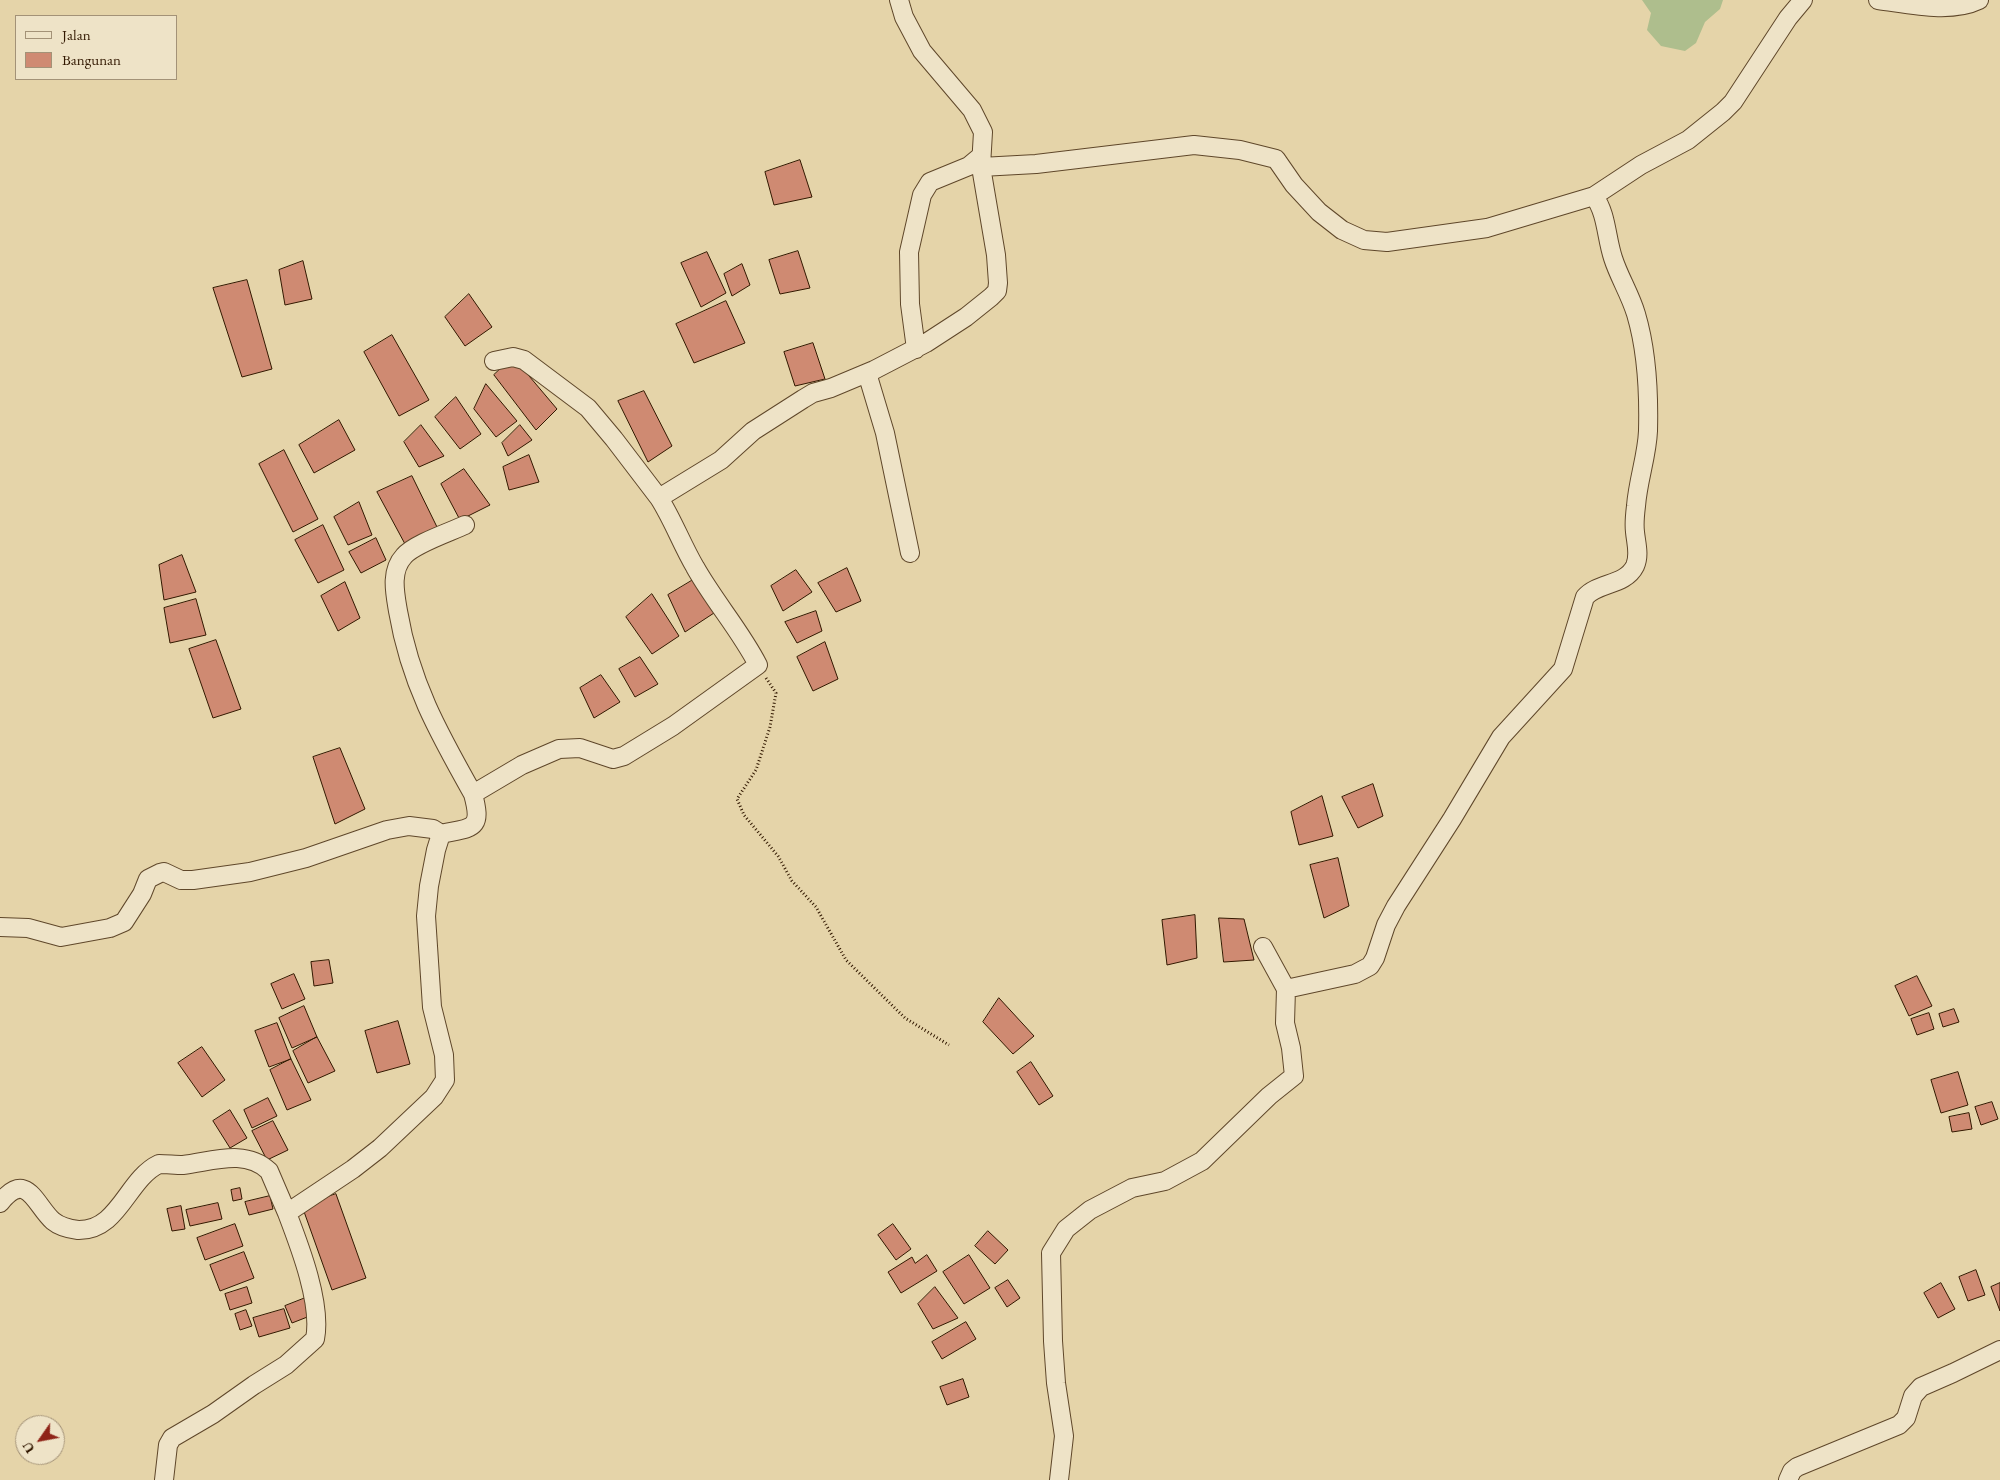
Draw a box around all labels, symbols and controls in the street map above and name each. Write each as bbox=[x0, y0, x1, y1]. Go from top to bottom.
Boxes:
legend bbox=[15, 15, 178, 80]
text: Jalan bbox=[62, 25, 91, 44]
text: Bangunan bbox=[62, 50, 121, 69]
north arrow bbox=[15, 1415, 65, 1465]
text: U bbox=[18, 1438, 39, 1457]

